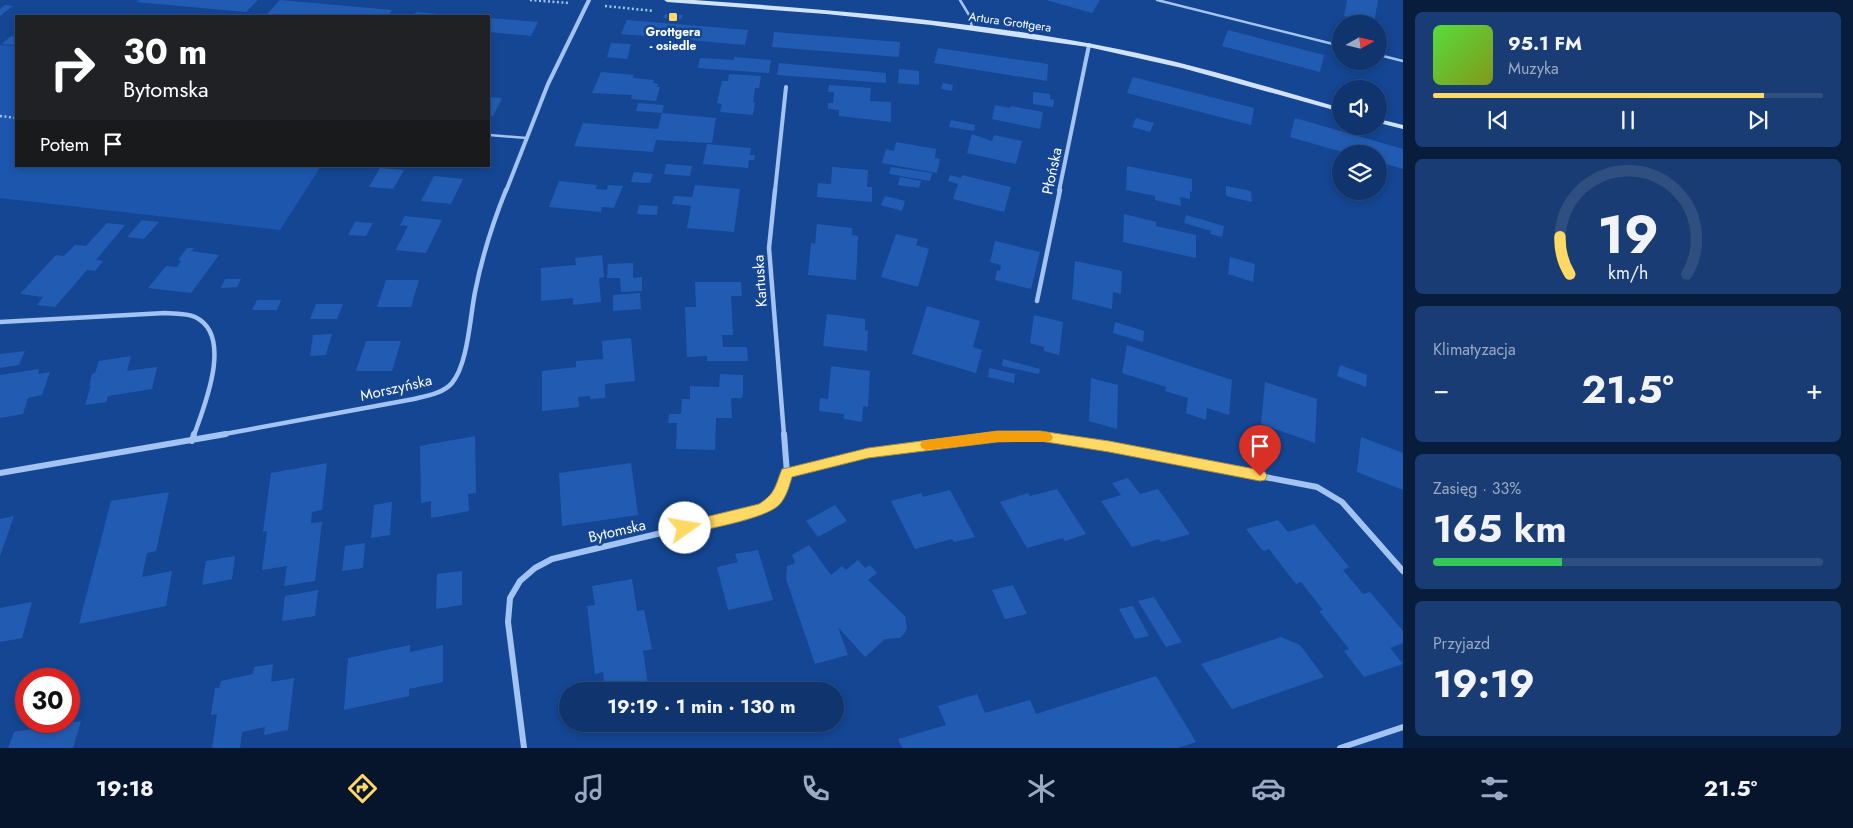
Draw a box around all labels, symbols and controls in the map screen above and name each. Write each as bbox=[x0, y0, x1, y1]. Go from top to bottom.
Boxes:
street label: Artura Grottgera bbox=[968, 7, 1053, 37]
marker: Grottgera - osiedle bbox=[667, 11, 679, 23]
north arrow bbox=[1332, 15, 1388, 70]
map controls bbox=[1332, 15, 1387, 200]
place label: Grottgera - osiedle bbox=[646, 23, 700, 55]
text: 30 m bbox=[123, 27, 207, 77]
text: 95.1 FM bbox=[1508, 30, 1582, 57]
icon: right bbox=[40, 35, 105, 100]
text: Muzyka bbox=[1508, 57, 1559, 80]
text: Bytomska bbox=[123, 73, 209, 105]
button: sound bbox=[1332, 80, 1387, 135]
icon: previous bbox=[1484, 106, 1512, 134]
icon: pause bbox=[1614, 106, 1642, 134]
icon: next bbox=[1744, 106, 1772, 134]
icon: arrive bbox=[99, 130, 127, 158]
text: Potem bbox=[40, 131, 89, 158]
street label: Płońska bbox=[1036, 145, 1068, 197]
button: layers bbox=[1332, 145, 1387, 200]
text: 19 bbox=[1597, 197, 1659, 273]
street label: Kartuska bbox=[747, 254, 773, 308]
text: km/h bbox=[1608, 260, 1648, 286]
text: Klimatyzacja bbox=[1433, 338, 1516, 361]
text: 21.5° bbox=[1581, 362, 1674, 417]
street label: Morszyńska bbox=[358, 369, 434, 407]
text: − bbox=[1433, 369, 1450, 410]
text: + bbox=[1806, 369, 1823, 410]
pin bbox=[1239, 425, 1281, 476]
icon: arrive bbox=[1246, 432, 1274, 460]
text: Zasięg · 33% bbox=[1433, 477, 1521, 500]
position arrow bbox=[658, 501, 710, 553]
text: 165 km bbox=[1433, 501, 1567, 556]
street label: Bytomska bbox=[586, 514, 648, 548]
text: Przyjazd bbox=[1433, 632, 1490, 655]
text: 19:19 bbox=[1433, 656, 1535, 711]
speed limit sign: 30 bbox=[15, 668, 80, 733]
text: 19:19 · 1 min · 130 m bbox=[607, 693, 796, 720]
icon: directions bbox=[345, 771, 380, 806]
icon: music bbox=[572, 771, 607, 806]
icon: phone bbox=[798, 771, 833, 806]
icon: climate bbox=[1024, 771, 1059, 806]
icon: car bbox=[1251, 771, 1286, 806]
icon: filters bbox=[1477, 771, 1512, 806]
text: 19:18 bbox=[96, 772, 154, 804]
text: 21.5° bbox=[1704, 772, 1757, 804]

